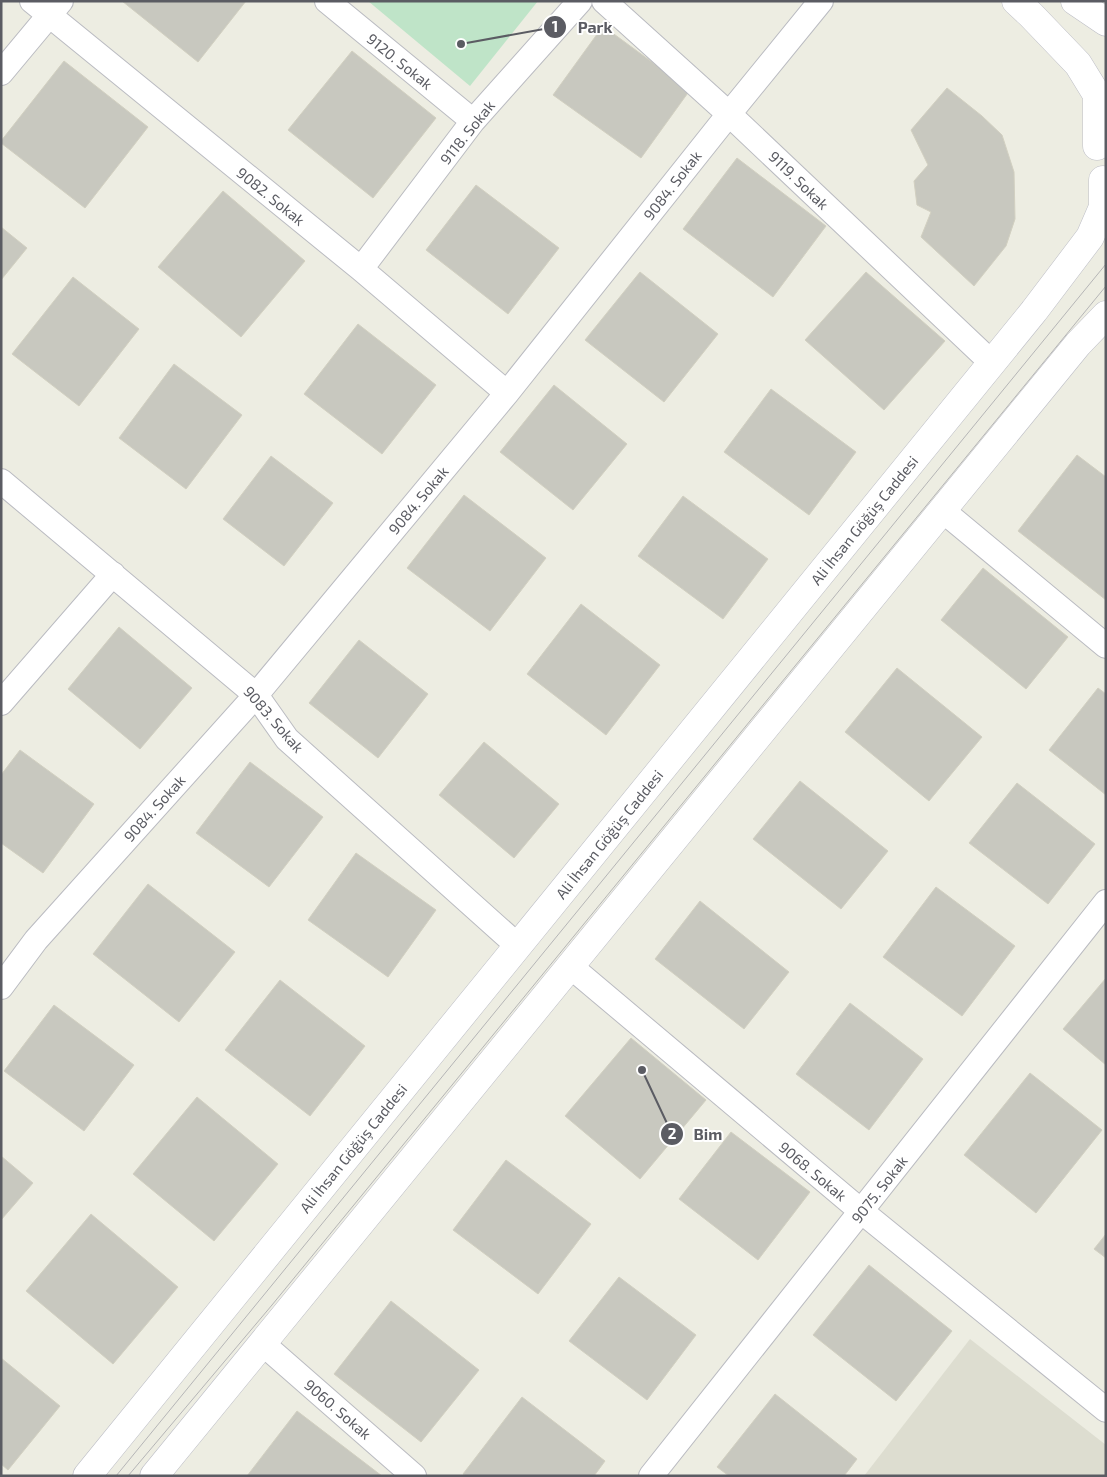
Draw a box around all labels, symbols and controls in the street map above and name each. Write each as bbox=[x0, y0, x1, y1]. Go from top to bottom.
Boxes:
callout: Park bbox=[543, 12, 623, 43]
text: 1 bbox=[552, 17, 558, 35]
text: Park bbox=[578, 17, 612, 36]
street label: 9120. Sokak bbox=[364, 29, 437, 93]
street label: 9118. Sokak bbox=[436, 96, 498, 168]
street label: 9084. Sokak bbox=[639, 146, 705, 223]
street label: 9119. Sokak bbox=[765, 147, 833, 213]
street label: 9082. Sokak bbox=[233, 163, 309, 229]
street label: Ali İhsan Göğüş Caddesi bbox=[806, 452, 922, 589]
street label: 9084. Sokak bbox=[384, 462, 452, 538]
street label: 9083. Sokak bbox=[240, 682, 308, 756]
street label: Ali İhsan Göğüş Caddesi bbox=[551, 766, 667, 903]
street label: 9084. Sokak bbox=[119, 771, 189, 845]
street label: Ali İhsan Göğüş Caddesi bbox=[295, 1080, 411, 1217]
callout: Bim bbox=[659, 1119, 733, 1150]
text: 2 bbox=[668, 1124, 677, 1142]
text: Bim bbox=[694, 1124, 722, 1143]
street label: 9068. Sokak bbox=[776, 1138, 851, 1205]
street label: 9075. Sokak bbox=[847, 1151, 911, 1226]
street label: 9060. Sokak bbox=[301, 1375, 375, 1443]

